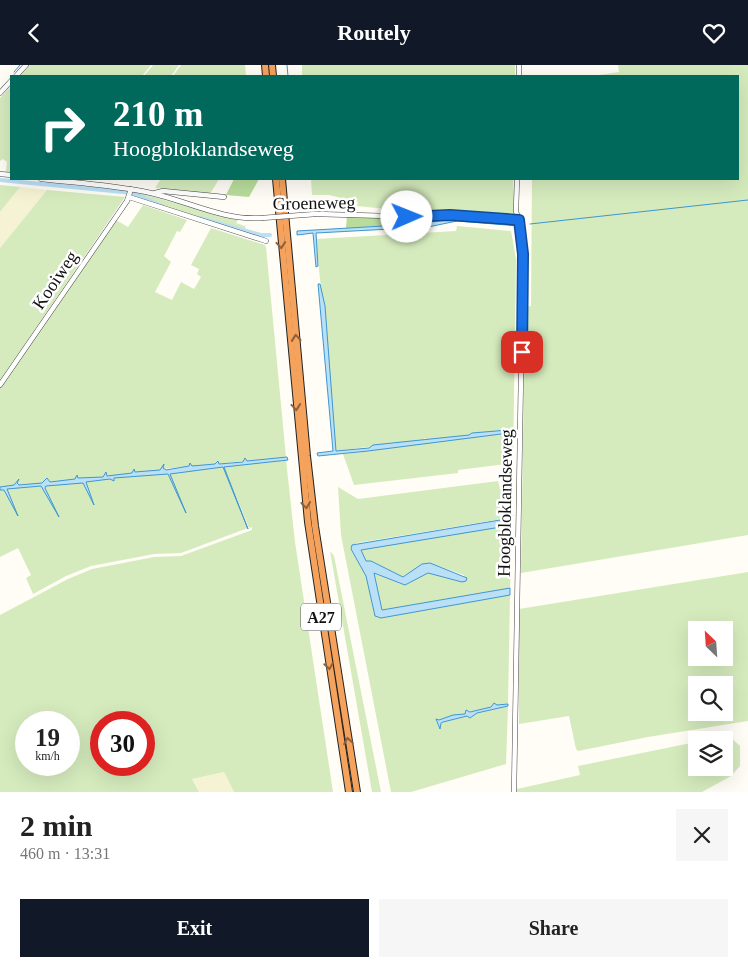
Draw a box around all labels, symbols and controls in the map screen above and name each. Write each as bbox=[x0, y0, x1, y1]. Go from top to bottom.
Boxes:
icon: back bbox=[20, 19, 48, 47]
icon: heart bbox=[700, 19, 728, 47]
text: Routely bbox=[337, 20, 411, 45]
icon: right bbox=[30, 95, 95, 160]
text: 210 m bbox=[113, 95, 203, 134]
text: Hoogbloklandseweg bbox=[113, 136, 294, 161]
position arrow bbox=[380, 190, 432, 242]
street label: Groeneweg bbox=[272, 192, 356, 214]
one-way arrow bbox=[276, 241, 287, 249]
street label: Kooiweg bbox=[28, 247, 82, 313]
pin bbox=[501, 331, 543, 373]
one-way arrow bbox=[291, 333, 302, 341]
icon: arrive bbox=[508, 338, 536, 366]
one-way arrow bbox=[290, 403, 301, 411]
street label: Hoogbloklandseweg bbox=[494, 429, 516, 577]
one-way arrow bbox=[300, 501, 311, 509]
road number: A27 bbox=[301, 603, 341, 631]
north arrow bbox=[688, 621, 732, 666]
map controls bbox=[688, 621, 733, 776]
one-way arrow bbox=[323, 661, 333, 670]
button: search bbox=[688, 676, 733, 721]
speed limit sign: 30 bbox=[90, 711, 155, 776]
text: 19 bbox=[35, 724, 60, 751]
button: layers bbox=[688, 731, 733, 776]
one-way arrow bbox=[344, 737, 354, 745]
text: km/h bbox=[35, 749, 60, 763]
text: 2 min bbox=[20, 809, 93, 842]
button: close bbox=[676, 809, 728, 861]
text: 460 m · 13:31 bbox=[20, 845, 110, 862]
button: Exit bbox=[20, 899, 369, 957]
button: Share bbox=[379, 899, 728, 957]

